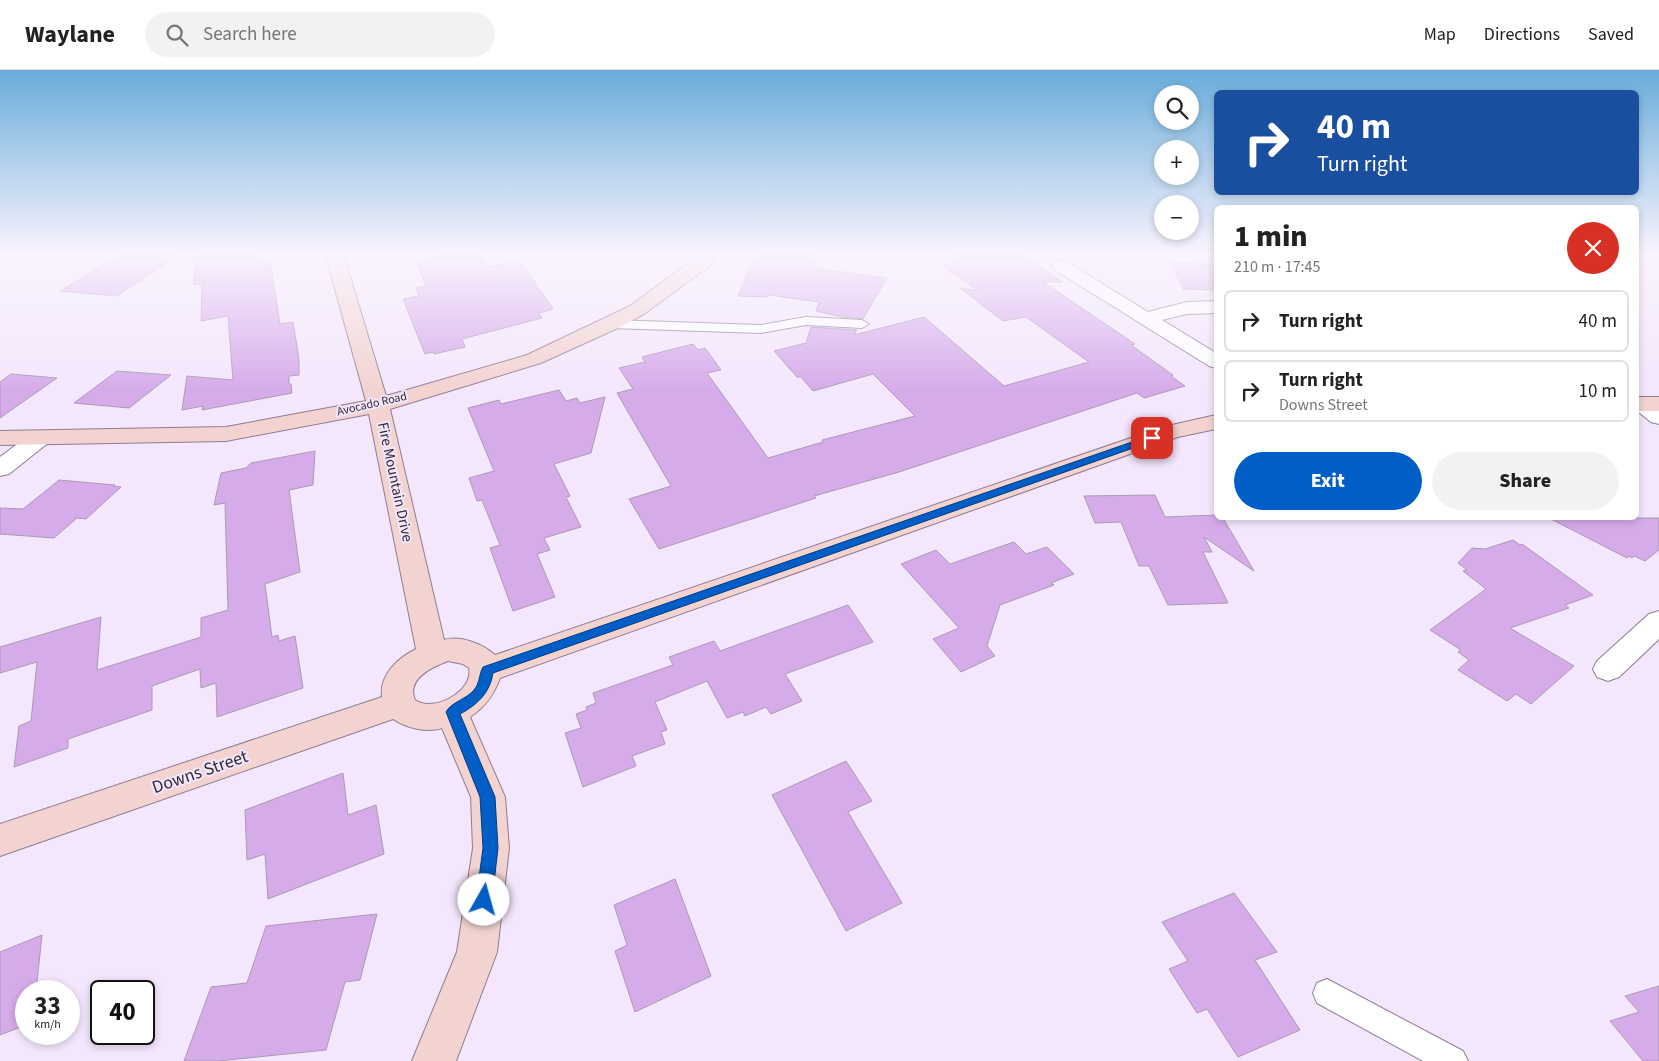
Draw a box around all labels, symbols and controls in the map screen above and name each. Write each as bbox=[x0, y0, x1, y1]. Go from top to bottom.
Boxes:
search box bbox=[145, 12, 495, 57]
text: Waylane bbox=[25, 17, 115, 52]
icon: search bbox=[163, 21, 191, 49]
text: Search here bbox=[203, 21, 297, 48]
text: Map bbox=[1424, 22, 1456, 47]
text: Directions bbox=[1484, 22, 1560, 47]
text: Saved bbox=[1588, 22, 1634, 47]
map controls bbox=[1154, 85, 1199, 240]
button: search bbox=[1154, 85, 1199, 130]
text: 40 m bbox=[1317, 102, 1391, 152]
icon: right bbox=[1234, 110, 1299, 175]
button: + bbox=[1154, 140, 1199, 185]
text: Turn right bbox=[1317, 148, 1407, 180]
button: − bbox=[1154, 195, 1199, 240]
text: 1 min bbox=[1234, 215, 1308, 258]
button: close bbox=[1567, 222, 1619, 274]
text: 210 m · 17:45 bbox=[1234, 256, 1321, 278]
icon: right bbox=[1236, 307, 1264, 335]
text: Turn right bbox=[1279, 308, 1363, 335]
text: 40 m bbox=[1579, 308, 1617, 335]
text: Turn right bbox=[1279, 367, 1363, 394]
icon: right bbox=[1236, 377, 1264, 405]
text: 10 m bbox=[1579, 378, 1617, 405]
street label: Avocado Road bbox=[335, 388, 409, 420]
text: Downs Street bbox=[1279, 394, 1368, 416]
pin bbox=[1131, 417, 1173, 459]
street label: Fire Mountain Drive bbox=[372, 420, 418, 544]
icon: arrive bbox=[1138, 424, 1166, 452]
button: Exit bbox=[1234, 452, 1422, 510]
button: Share bbox=[1432, 452, 1619, 510]
street label: Downs Street bbox=[149, 744, 251, 800]
position arrow bbox=[457, 873, 509, 925]
speed limit sign: 40 bbox=[90, 980, 155, 1045]
text: 33 bbox=[34, 988, 61, 1024]
text: km/h bbox=[34, 1016, 61, 1033]

